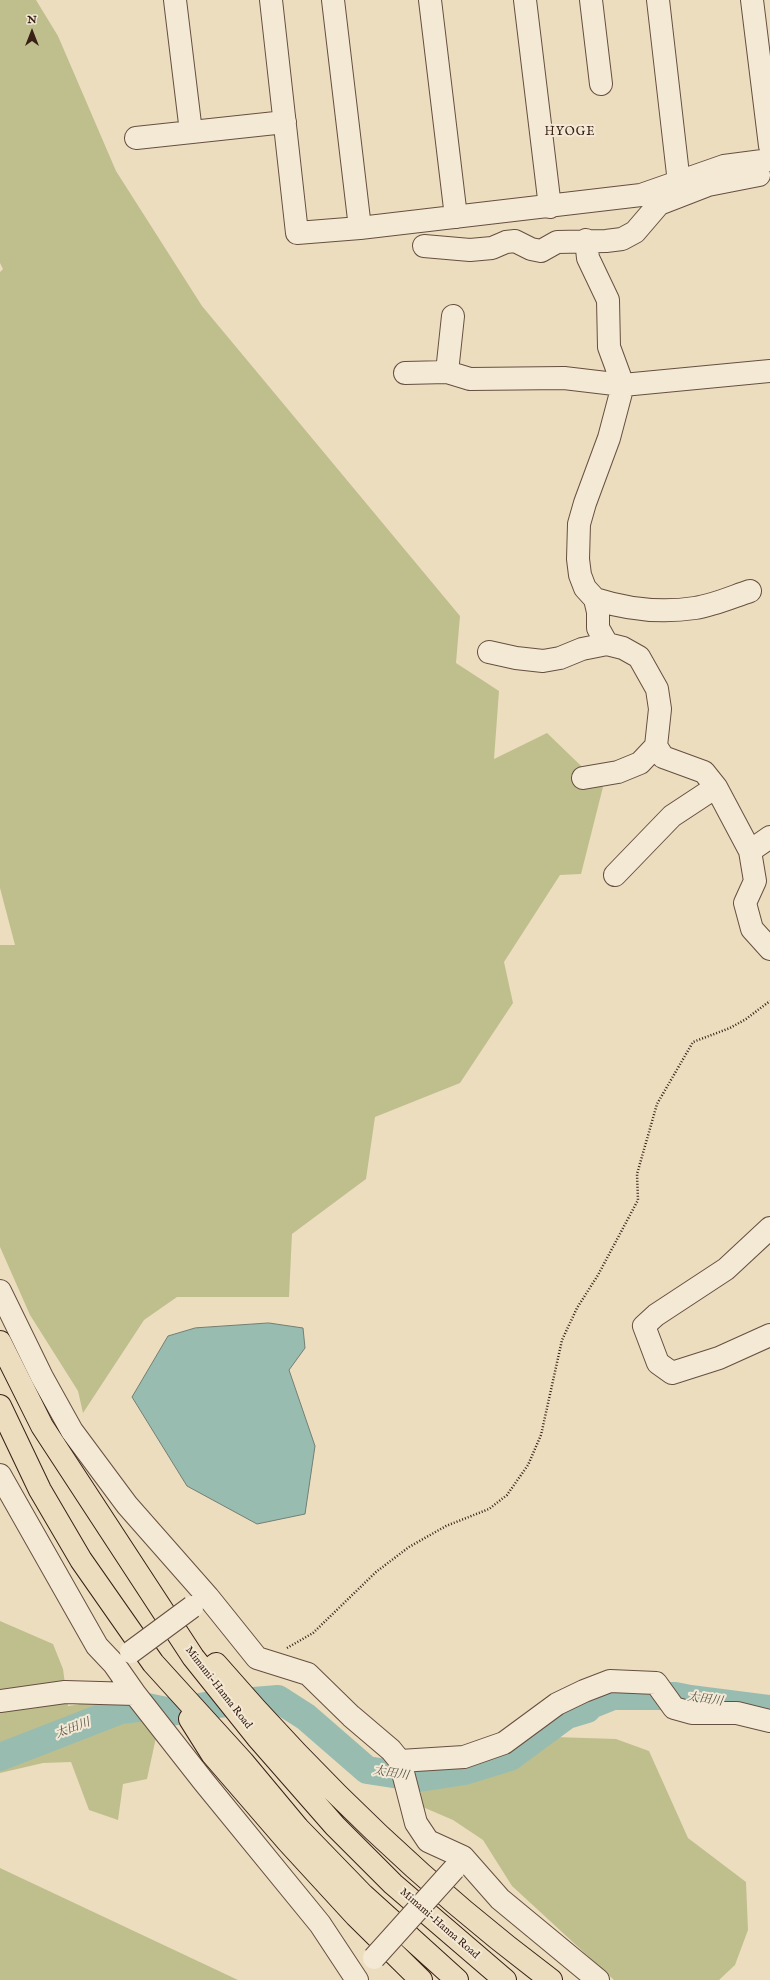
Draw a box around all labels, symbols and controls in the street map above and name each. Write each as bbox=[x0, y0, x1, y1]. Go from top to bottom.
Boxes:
north arrow bbox=[12, 12, 52, 52]
text: N bbox=[27, 13, 37, 27]
district label: HYOGE bbox=[544, 126, 596, 140]
street label: Mimami-Hanna Road bbox=[182, 1644, 254, 1732]
water label: 太田川 bbox=[686, 1690, 724, 1710]
water label: 太田川 bbox=[54, 1716, 92, 1742]
water label: 太田川 bbox=[372, 1764, 410, 1784]
street label: Mimami-Hanna Road bbox=[397, 1886, 481, 1962]

